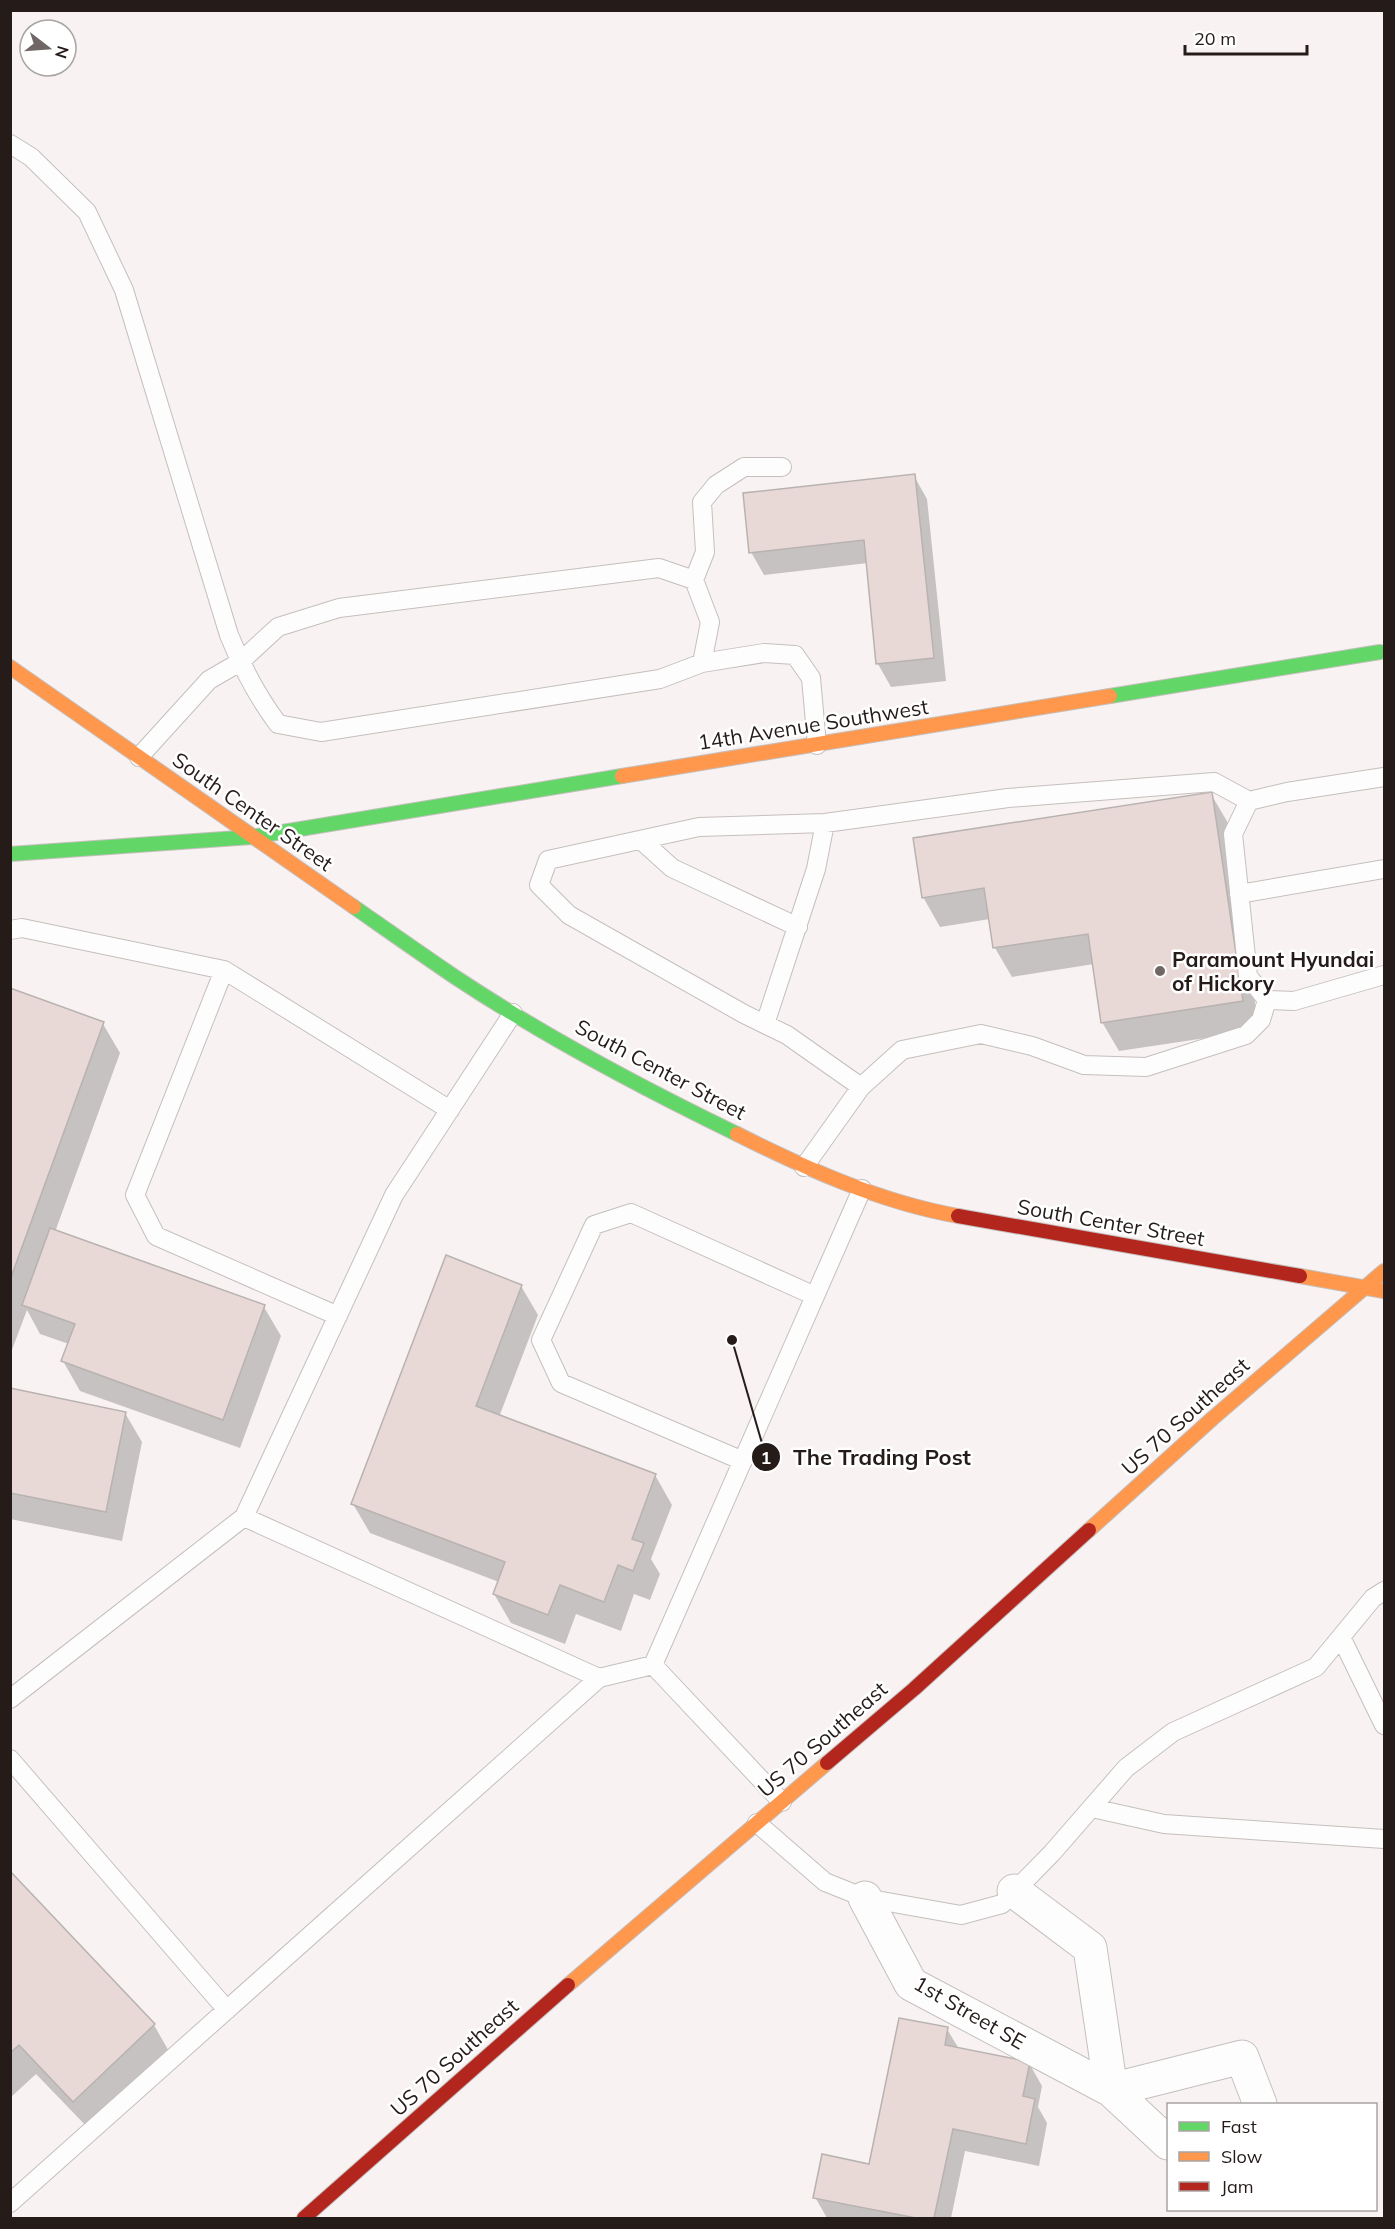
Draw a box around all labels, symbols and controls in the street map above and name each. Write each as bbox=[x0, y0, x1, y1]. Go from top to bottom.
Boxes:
north arrow bbox=[18, 18, 78, 78]
scale bar bbox=[1185, 18, 1306, 56]
text: 20 m bbox=[1194, 27, 1236, 50]
text: N bbox=[51, 44, 74, 61]
street label: 14th Avenue Southwest bbox=[696, 693, 930, 755]
street label: South Center Street bbox=[168, 746, 338, 876]
place label: Paramount Hyundai of Hickory bbox=[1172, 946, 1374, 996]
marker: Paramount Hyundai of Hickory bbox=[1153, 964, 1167, 978]
street label: South Center Street bbox=[571, 1013, 751, 1125]
street label: South Center Street bbox=[1015, 1193, 1207, 1251]
street label: US 70 Southeast bbox=[1116, 1352, 1254, 1480]
callout: The Trading Post bbox=[751, 1437, 983, 1477]
text: The Trading Post bbox=[793, 1443, 971, 1471]
text: 1 bbox=[761, 1446, 771, 1469]
street label: US 70 Southeast bbox=[752, 1676, 892, 1802]
street label: 1st Street SE bbox=[909, 1970, 1031, 2054]
street label: US 70 Southeast bbox=[385, 1993, 523, 2121]
legend bbox=[1167, 2103, 1377, 2211]
text: Fast bbox=[1221, 2115, 1257, 2138]
text: Slow bbox=[1221, 2145, 1263, 2168]
text: Jam bbox=[1221, 2175, 1254, 2198]

